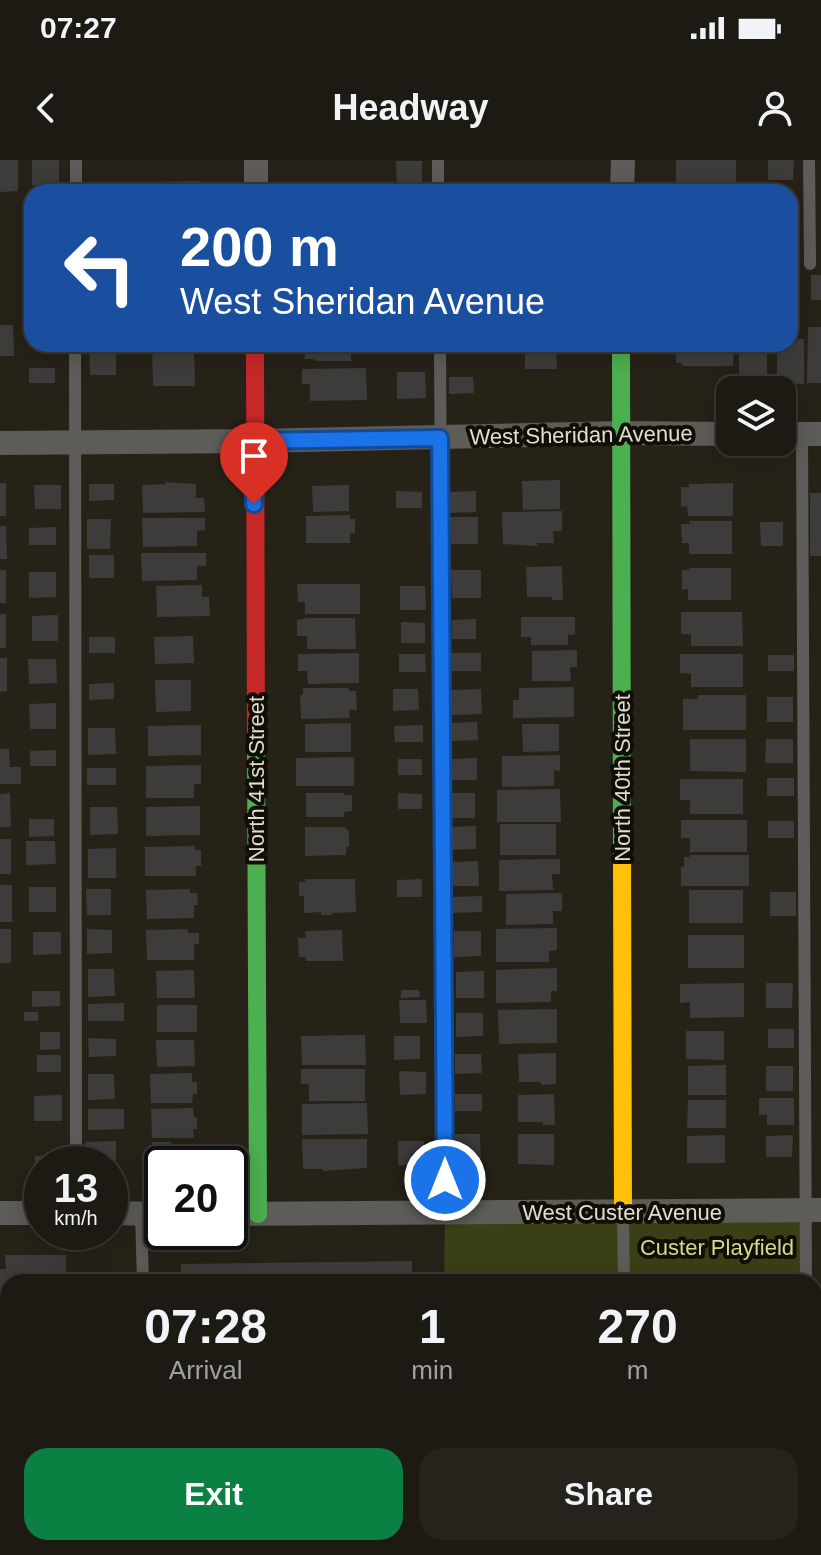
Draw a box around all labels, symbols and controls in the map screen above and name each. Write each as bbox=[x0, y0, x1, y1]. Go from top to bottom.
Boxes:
text: 07:27 bbox=[40, 11, 117, 44]
icon: back bbox=[24, 86, 68, 130]
icon: person bbox=[753, 86, 797, 130]
text: Headway bbox=[332, 87, 489, 128]
text: 200 m bbox=[180, 215, 339, 278]
icon: left bbox=[48, 216, 152, 320]
text: West Sheridan Avenue bbox=[180, 281, 545, 322]
map controls bbox=[716, 376, 796, 456]
button: layers bbox=[716, 376, 796, 456]
street label: West Sheridan Avenue bbox=[469, 421, 693, 449]
pin bbox=[220, 422, 288, 504]
icon: arrive bbox=[232, 434, 276, 478]
street label: North 40th Street bbox=[610, 694, 635, 862]
street label: North 41st Street bbox=[244, 696, 269, 862]
position arrow bbox=[403, 1138, 487, 1222]
speed limit sign: 20 bbox=[144, 1146, 248, 1250]
text: 13 bbox=[54, 1166, 98, 1210]
street label: West Custer Avenue bbox=[522, 1200, 722, 1225]
text: km/h bbox=[54, 1207, 98, 1229]
park label: Custer Playfield bbox=[640, 1235, 794, 1260]
text: 07:28 bbox=[144, 1300, 267, 1353]
text: 1 bbox=[419, 1300, 446, 1353]
text: 270 bbox=[598, 1300, 678, 1353]
text: Arrival bbox=[169, 1355, 243, 1385]
text: min bbox=[411, 1355, 453, 1385]
text: m bbox=[627, 1355, 648, 1385]
button: Exit bbox=[24, 1448, 403, 1540]
button: Share bbox=[419, 1448, 798, 1540]

